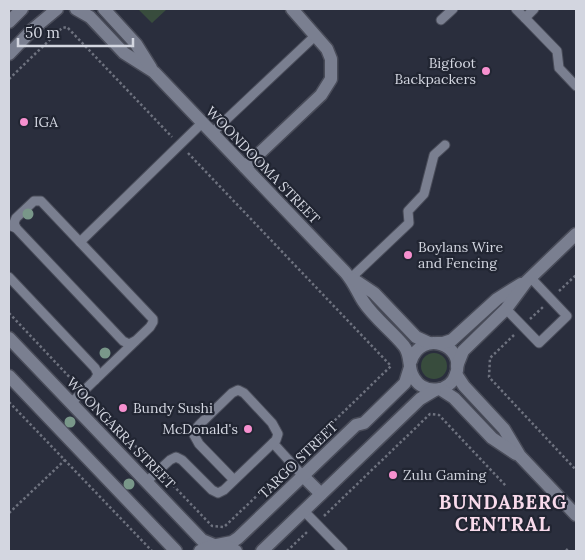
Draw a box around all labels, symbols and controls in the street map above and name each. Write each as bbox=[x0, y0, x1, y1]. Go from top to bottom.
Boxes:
scale bar bbox=[18, 15, 132, 47]
text: 50 m bbox=[25, 23, 60, 42]
place label: Bigfoot Backpackers bbox=[395, 54, 477, 88]
marker: Bigfoot Backpackers bbox=[480, 65, 492, 77]
street label: WOONDOOMA STREET bbox=[202, 102, 324, 228]
place label: IGA bbox=[34, 113, 58, 131]
marker: IGA bbox=[18, 116, 30, 128]
place label: Boylans Wire and Fencing bbox=[418, 238, 503, 272]
marker: Boylans Wire and Fencing bbox=[402, 249, 414, 261]
street label: WOONGARRA STREET bbox=[63, 373, 179, 493]
place label: Bundy Sushi bbox=[133, 399, 213, 417]
marker: Bundy Sushi bbox=[117, 402, 129, 414]
street label: TARGO STREET bbox=[255, 418, 342, 502]
place label: McDonald's bbox=[162, 420, 238, 438]
marker: McDonald's bbox=[242, 423, 254, 435]
place label: Zulu Gaming bbox=[403, 466, 487, 484]
marker: Zulu Gaming bbox=[387, 469, 399, 481]
district label: BUNDABERG CENTRAL bbox=[439, 490, 567, 536]

